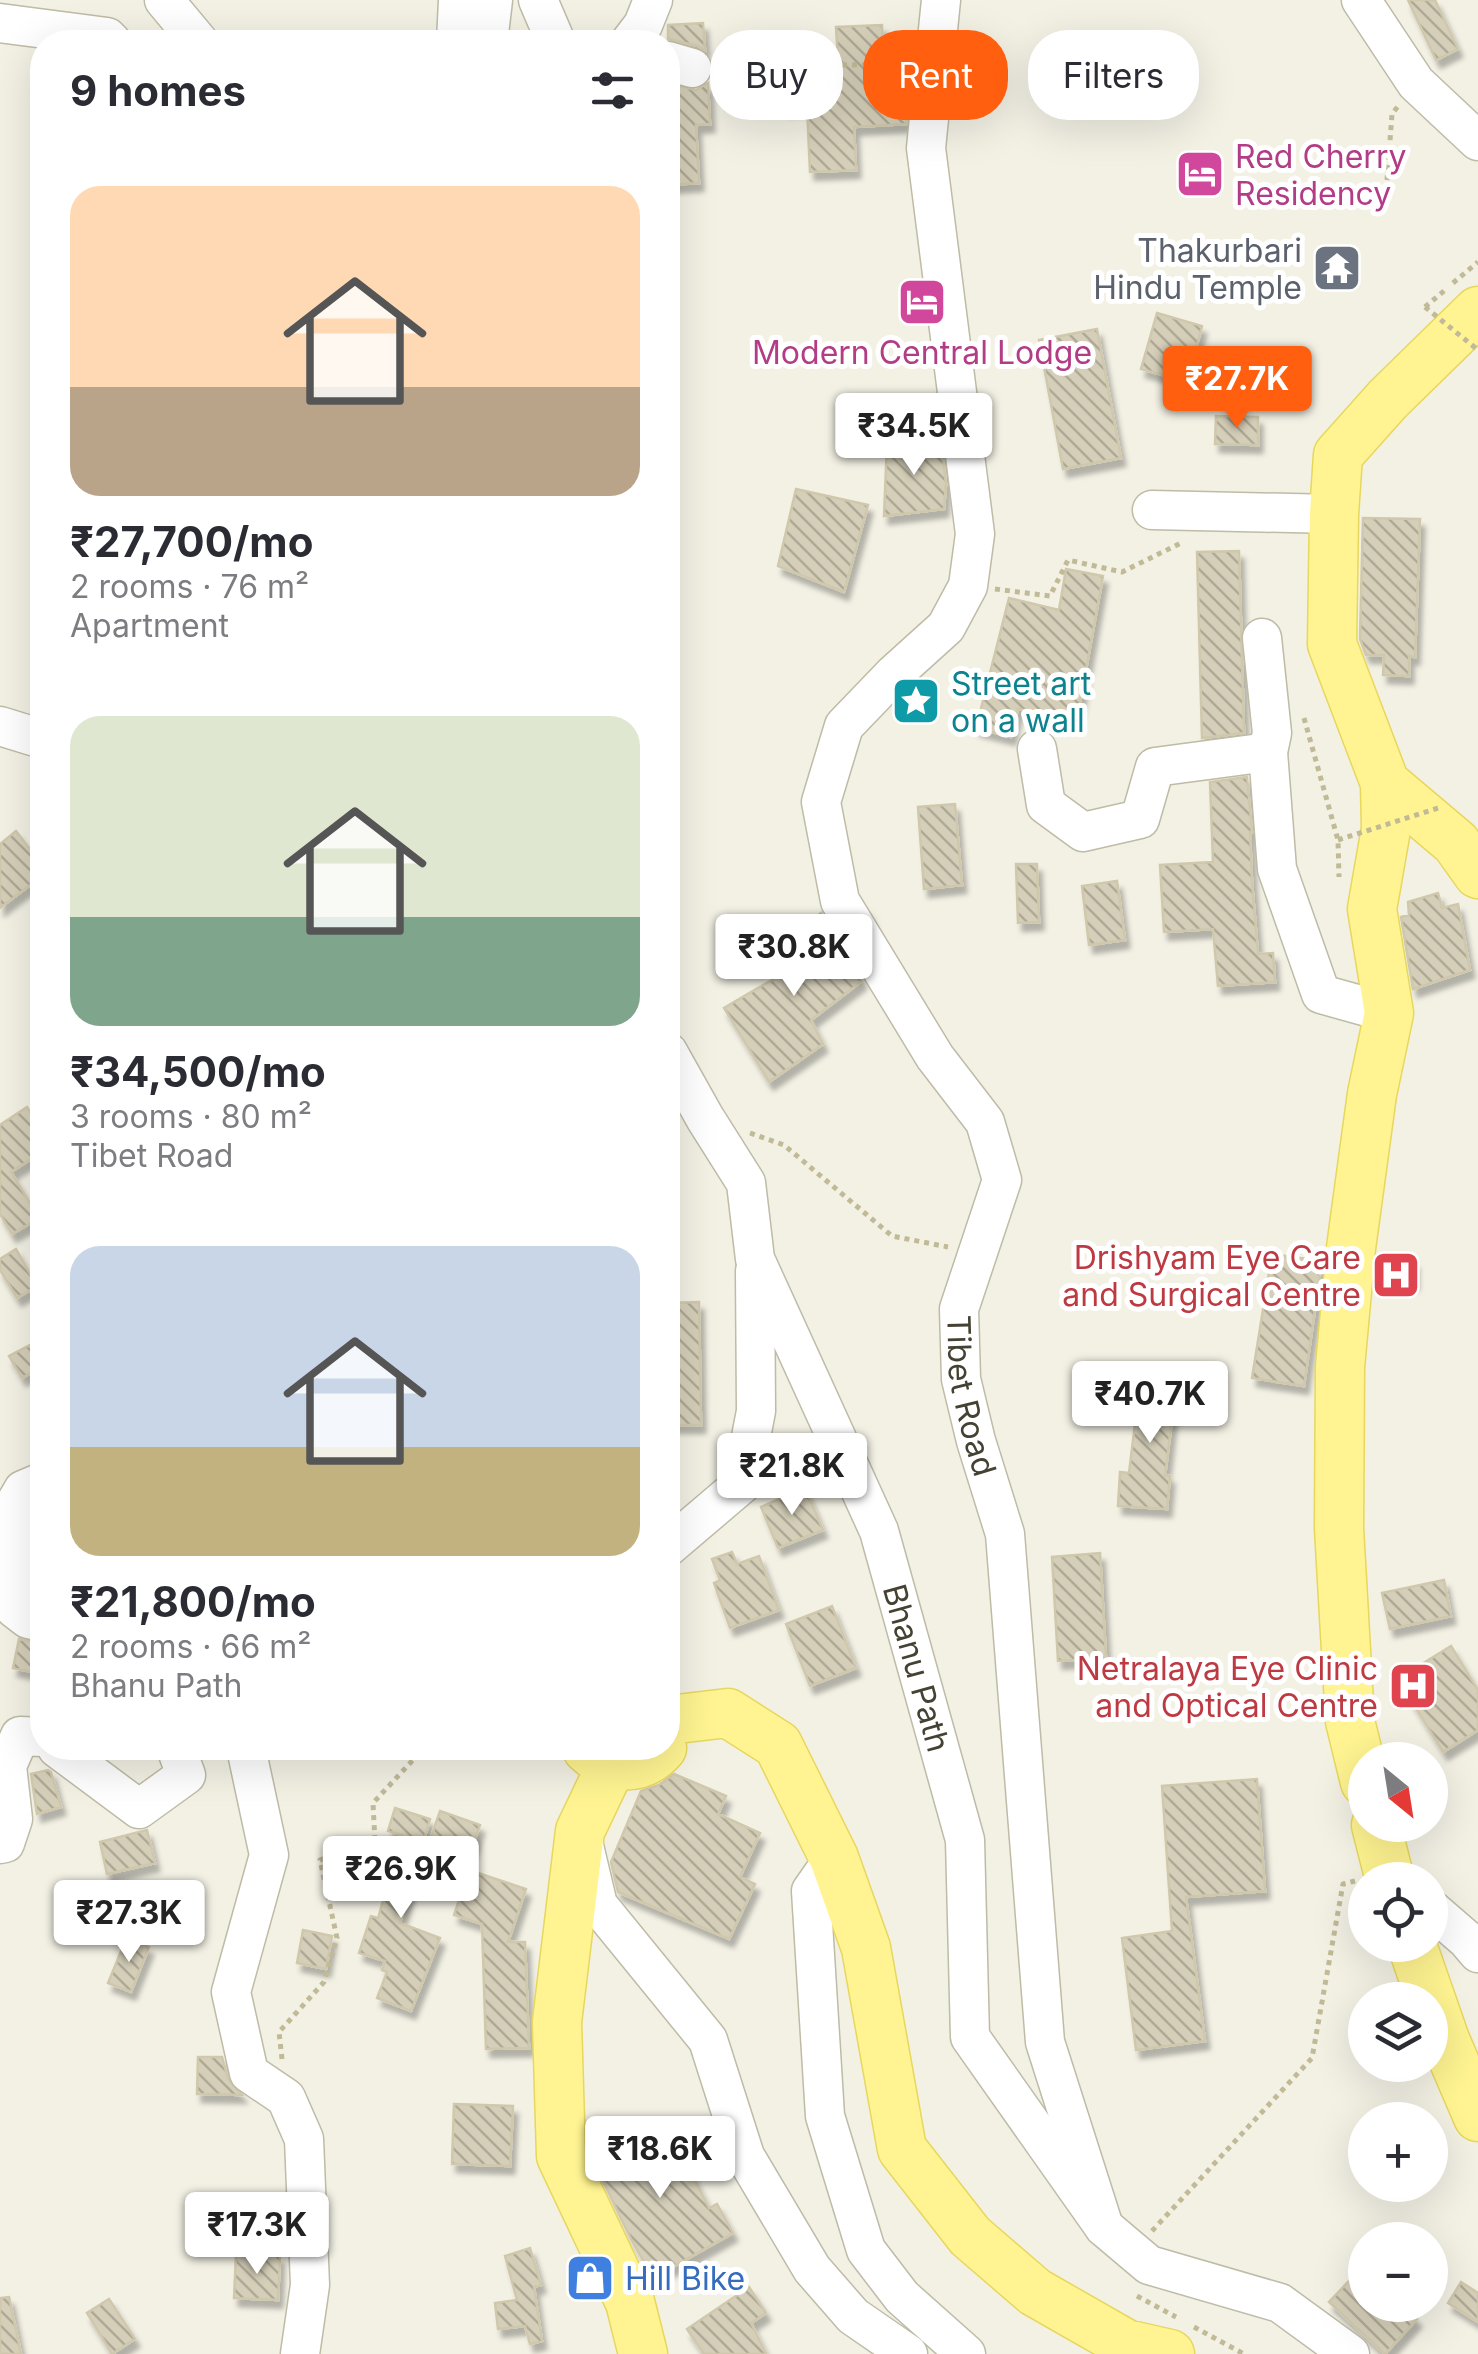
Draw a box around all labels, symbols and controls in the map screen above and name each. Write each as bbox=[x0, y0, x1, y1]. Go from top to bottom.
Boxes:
chip: Buy bbox=[710, 30, 843, 120]
chip: Rent bbox=[863, 30, 1008, 120]
chip: Filters bbox=[1028, 30, 1199, 120]
icon: filters bbox=[585, 63, 640, 118]
text: 9 homes bbox=[70, 65, 246, 116]
place label: Red Cherry Residency bbox=[1235, 137, 1406, 213]
hotel icon: Red Cherry Residency bbox=[1174, 148, 1226, 200]
place label: Thakurbari Hindu Temple bbox=[1093, 231, 1302, 307]
temple icon: Thakurbari Hindu Temple bbox=[1311, 242, 1363, 294]
icon: home bbox=[265, 251, 445, 431]
hotel icon: Modern Central Lodge bbox=[896, 276, 948, 328]
place label: Modern Central Lodge bbox=[752, 333, 1092, 372]
pin: ₹27.7K bbox=[1156, 346, 1318, 431]
text: ₹27.7K bbox=[1185, 359, 1289, 398]
pin: ₹34.5K bbox=[833, 393, 995, 478]
text: ₹34.5K bbox=[857, 406, 971, 445]
text: ₹27,700/mo bbox=[70, 516, 313, 567]
text: 2 rooms · 76 m² bbox=[70, 567, 309, 606]
text: Apartment bbox=[70, 606, 229, 645]
place label: Street art on a wall bbox=[951, 664, 1091, 740]
place icon: Street art on a wall bbox=[890, 675, 942, 727]
icon: home bbox=[265, 781, 445, 961]
pin: ₹30.8K bbox=[713, 914, 875, 999]
text: ₹30.8K bbox=[737, 927, 851, 966]
text: ₹34,500/mo bbox=[70, 1046, 326, 1097]
text: 3 rooms · 80 m² bbox=[70, 1097, 312, 1136]
text: Tibet Road bbox=[70, 1136, 233, 1175]
place label: Drishyam Eye Care and Surgical Centre bbox=[1062, 1238, 1361, 1314]
hospital icon: Drishyam Eye Care and Surgical Centre bbox=[1370, 1249, 1422, 1301]
icon: home bbox=[265, 1311, 445, 1491]
street label: Tibet Road bbox=[940, 1314, 1005, 1481]
pin: ₹40.7K bbox=[1069, 1361, 1231, 1446]
text: ₹40.7K bbox=[1094, 1374, 1206, 1413]
pin: ₹21.8K bbox=[711, 1433, 873, 1518]
text: ₹21.8K bbox=[739, 1446, 845, 1485]
text: ₹21,800/mo bbox=[70, 1576, 316, 1627]
street label: Bhanu Path bbox=[875, 1580, 959, 1756]
text: 2 rooms · 66 m² bbox=[70, 1627, 311, 1666]
place label: Netralaya Eye Clinic and Optical Centre bbox=[1077, 1649, 1378, 1725]
hospital icon: Netralaya Eye Clinic and Optical Centre bbox=[1387, 1660, 1439, 1712]
text: Bhanu Path bbox=[70, 1666, 242, 1705]
north arrow bbox=[1348, 1742, 1448, 1842]
map controls bbox=[1348, 1742, 1448, 2322]
pin: ₹26.9K bbox=[320, 1836, 482, 1921]
text: ₹26.9K bbox=[345, 1849, 457, 1888]
button: locate bbox=[1348, 1862, 1448, 1962]
pin: ₹27.3K bbox=[48, 1880, 210, 1965]
text: ₹27.3K bbox=[76, 1893, 182, 1932]
button: layers bbox=[1348, 1982, 1448, 2082]
button: + bbox=[1348, 2102, 1448, 2202]
pin: ₹18.6K bbox=[579, 2116, 741, 2201]
text: ₹18.6K bbox=[607, 2129, 713, 2168]
pin: ₹17.3K bbox=[176, 2192, 338, 2277]
text: ₹17.3K bbox=[207, 2205, 307, 2244]
button: − bbox=[1348, 2222, 1448, 2322]
shop icon: Hill Bike bbox=[564, 2252, 616, 2304]
place label: Hill Bike bbox=[625, 2259, 745, 2298]

